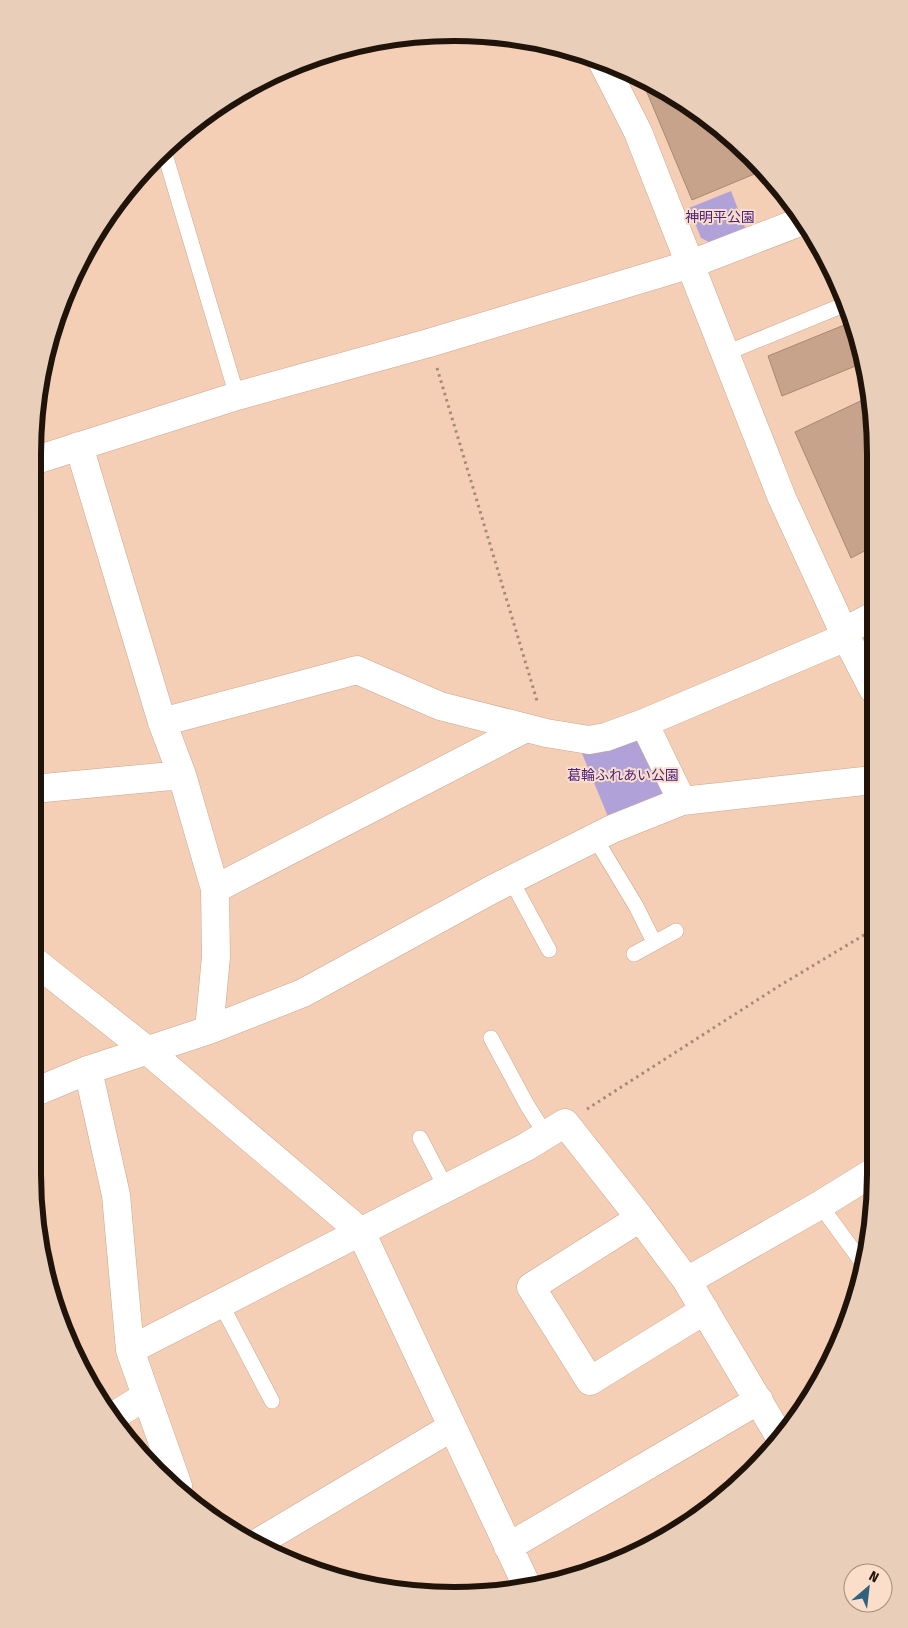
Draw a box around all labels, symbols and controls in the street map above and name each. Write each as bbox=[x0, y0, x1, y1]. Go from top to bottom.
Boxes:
park label: 神明平公園 bbox=[685, 209, 755, 226]
park label: 葛輪ふれあい公園 bbox=[567, 767, 679, 784]
north arrow bbox=[843, 1563, 893, 1613]
text: N bbox=[866, 1567, 882, 1586]

